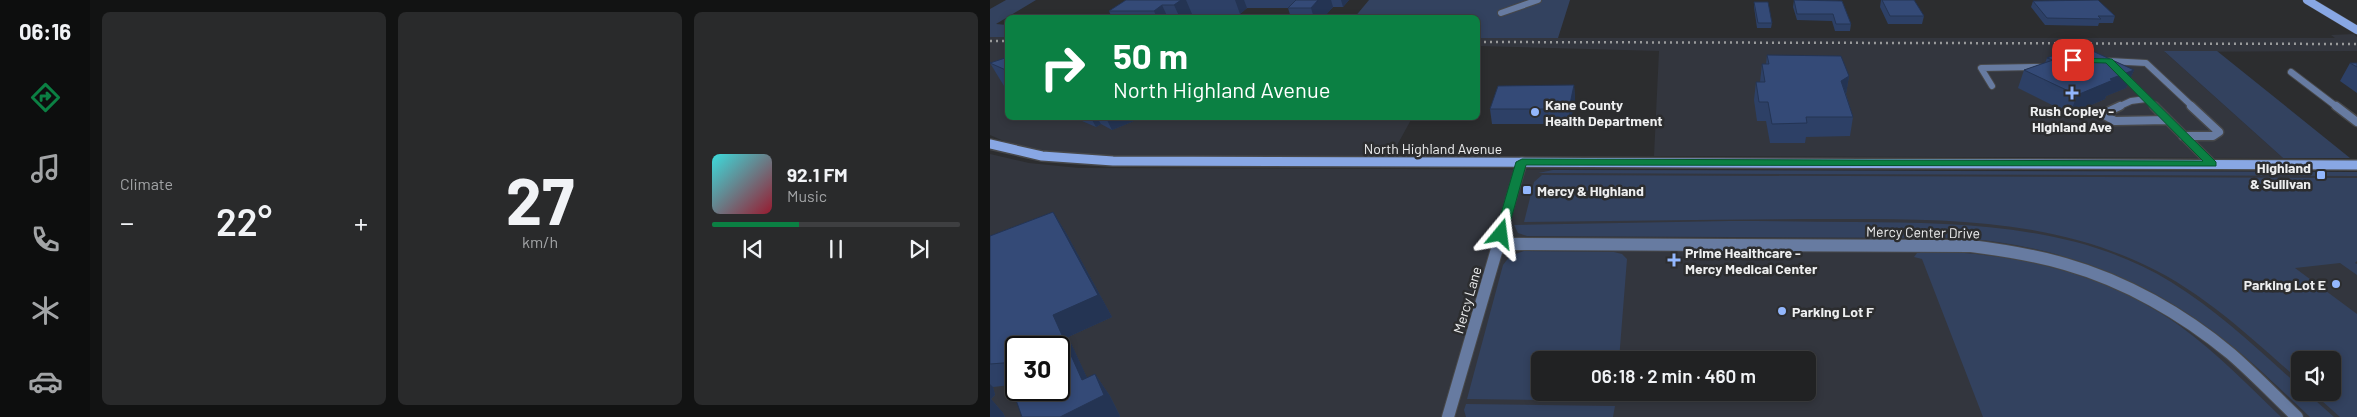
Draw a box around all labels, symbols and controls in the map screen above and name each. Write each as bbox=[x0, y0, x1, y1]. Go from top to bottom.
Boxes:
text: 06:16 bbox=[19, 18, 71, 44]
text: 50 m bbox=[1113, 34, 1188, 76]
icon: right bbox=[1030, 35, 1095, 100]
pin bbox=[2052, 39, 2094, 81]
icon: arrive bbox=[2059, 46, 2087, 74]
text: North Highland Avenue bbox=[1113, 76, 1330, 102]
icon: directions bbox=[28, 80, 63, 115]
marker: Rush Copley - Highland Ave bbox=[2065, 86, 2079, 100]
place label: Kane County Health Department bbox=[1545, 96, 1663, 129]
place label: Rush Copley - Highland Ave bbox=[2030, 102, 2114, 135]
marker: Kane County Health Department bbox=[1529, 106, 1541, 118]
street label: North Highland Avenue bbox=[1364, 140, 1502, 157]
icon: music bbox=[28, 151, 63, 186]
place label: Highland & Sullivan bbox=[2250, 159, 2311, 192]
text: 27 bbox=[506, 160, 574, 238]
text: 92.1 FM bbox=[787, 163, 848, 186]
marker: Highland & Sullivan bbox=[2315, 169, 2327, 181]
text: Climate bbox=[120, 174, 173, 193]
place label: Mercy & Highland bbox=[1537, 182, 1644, 199]
marker: Mercy & Highland bbox=[1521, 184, 1533, 196]
text: Music bbox=[787, 186, 827, 205]
text: 22° bbox=[216, 198, 272, 244]
text: − bbox=[120, 205, 134, 239]
text: + bbox=[354, 205, 368, 239]
position arrow bbox=[1474, 207, 1526, 259]
icon: phone bbox=[28, 222, 63, 257]
street label: Mercy Center Drive bbox=[1866, 223, 1980, 241]
text: km/h bbox=[522, 232, 558, 251]
icon: previous bbox=[739, 235, 767, 263]
icon: pause bbox=[822, 235, 850, 263]
icon: next bbox=[905, 235, 933, 263]
place label: Prime Healthcare - Mercy Medical Center bbox=[1685, 244, 1818, 277]
marker: Prime Healthcare - Mercy Medical Center bbox=[1667, 253, 1681, 267]
street label: Mercy Lane bbox=[1449, 265, 1485, 335]
place label: Parking Lot E bbox=[2244, 276, 2326, 293]
marker: Parking Lot E bbox=[2330, 278, 2342, 290]
icon: climate bbox=[28, 293, 63, 328]
place label: Parking Lot F bbox=[1792, 303, 1874, 320]
marker: Parking Lot F bbox=[1776, 305, 1788, 317]
speed limit sign: 30 bbox=[1005, 336, 1070, 401]
map controls bbox=[2291, 351, 2341, 401]
button: sound bbox=[2291, 351, 2341, 401]
icon: car bbox=[28, 364, 63, 399]
text: 06:18 · 2 min · 460 m bbox=[1591, 364, 1756, 387]

